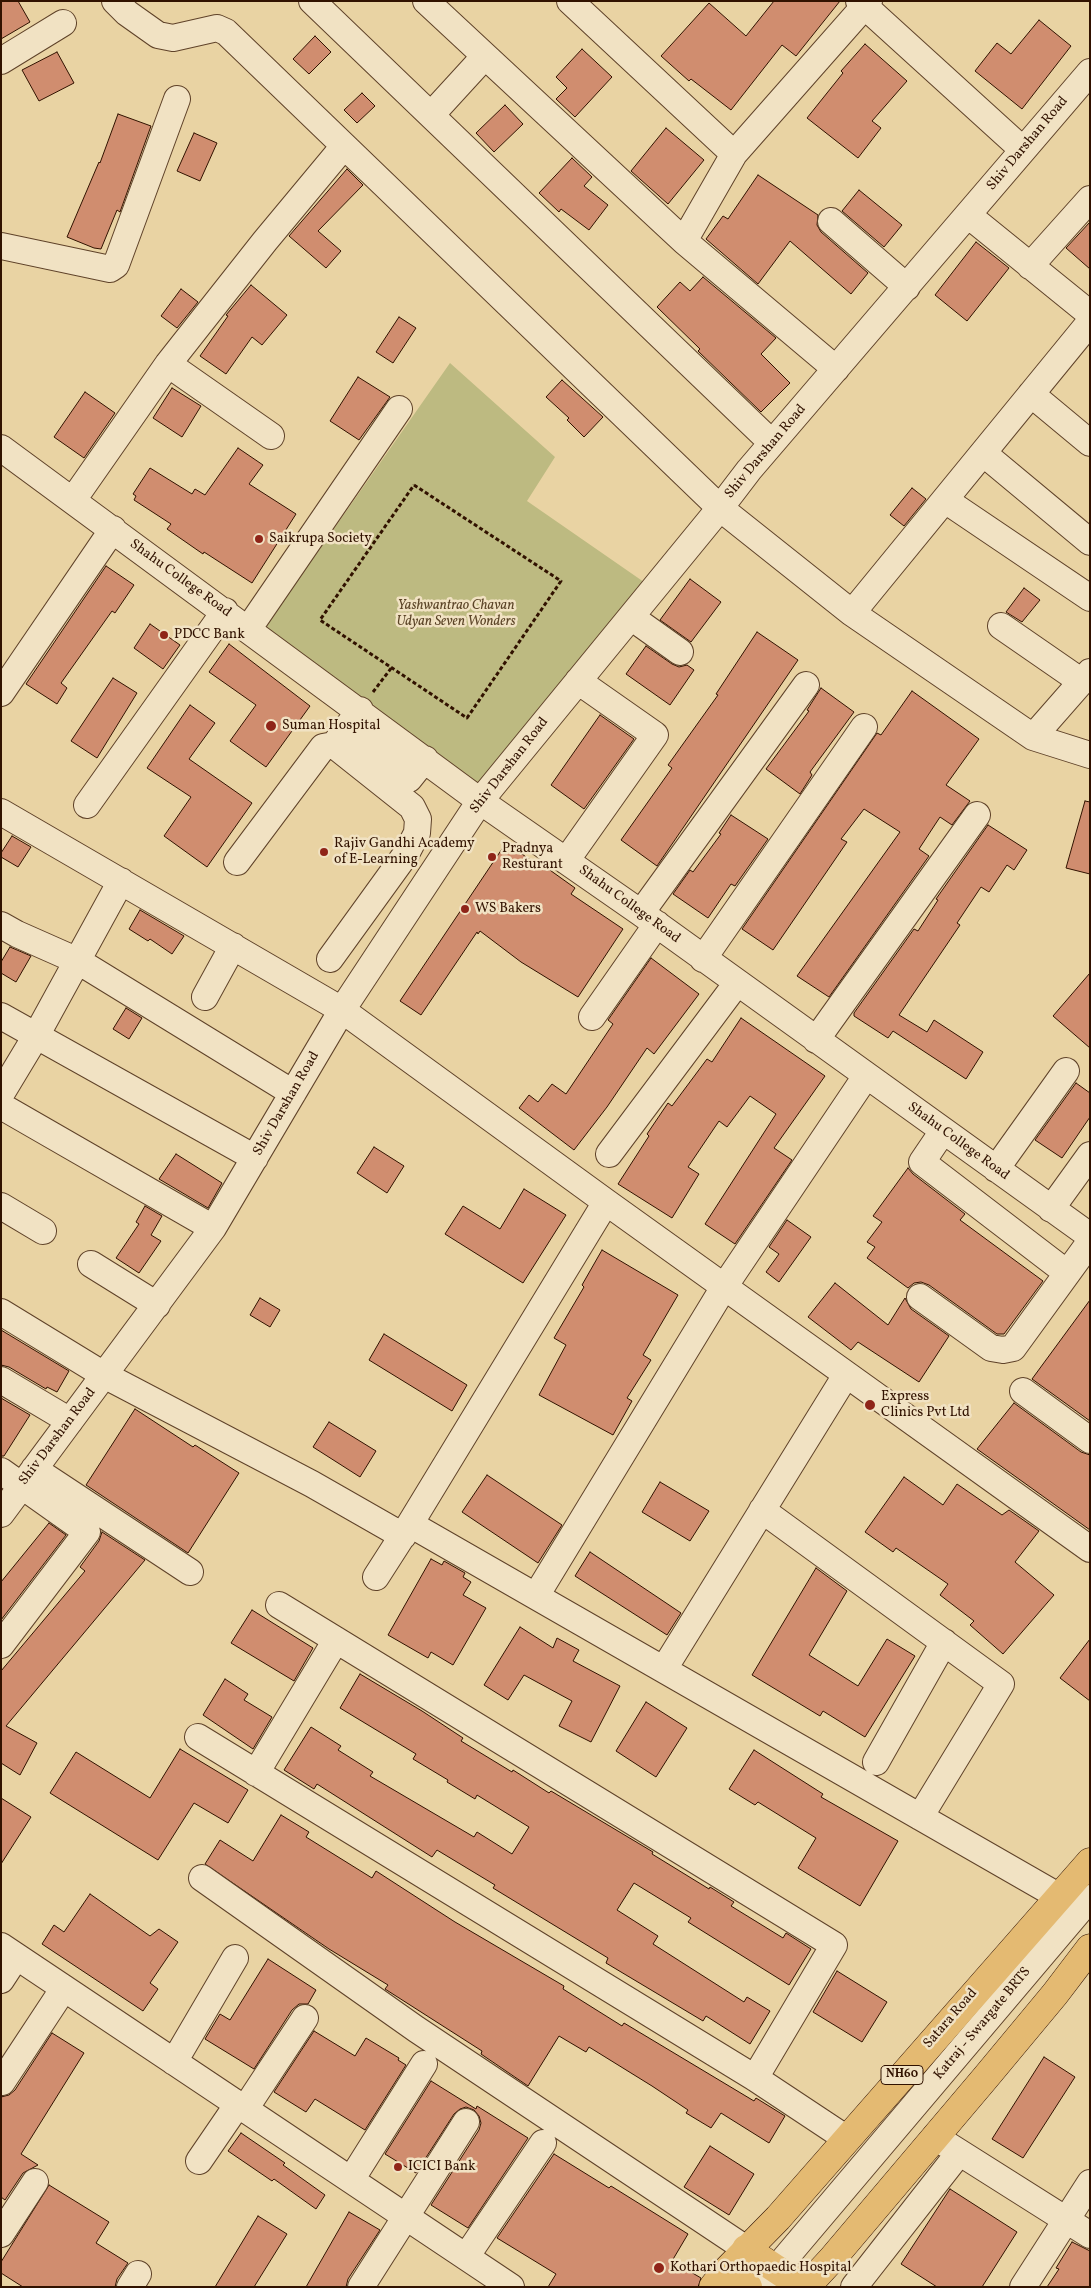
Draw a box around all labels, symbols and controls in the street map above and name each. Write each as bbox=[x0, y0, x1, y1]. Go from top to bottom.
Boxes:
street label: Shiv Darshan Road bbox=[984, 94, 1072, 194]
street label: Shiv Darshan Road bbox=[722, 402, 810, 502]
place label: Saikrupa Society bbox=[269, 531, 372, 547]
marker: Saikrupa Society bbox=[253, 533, 265, 545]
street label: Shahu College Road bbox=[126, 536, 234, 622]
park label: Yashwantrao Chavan Udyan Seven Wonders bbox=[396, 598, 516, 630]
place label: PDCC Bank bbox=[174, 627, 245, 643]
marker: PDCC Bank bbox=[158, 629, 170, 641]
street label: Shiv Darshan Road bbox=[467, 714, 553, 818]
place label: Suman Hospital bbox=[282, 718, 380, 734]
marker: Suman Hospital bbox=[264, 719, 278, 733]
place label: Rajiv Gandhi Academy of E-Learning bbox=[334, 836, 474, 869]
place label: Pradnya Resturant bbox=[502, 841, 563, 874]
marker: Rajiv Gandhi Academy of E-Learning bbox=[318, 846, 330, 858]
marker: Pradnya Resturant bbox=[486, 851, 498, 863]
street label: Shahu College Road bbox=[575, 862, 683, 948]
place label: WS Bakers bbox=[475, 901, 541, 917]
marker: WS Bakers bbox=[459, 903, 471, 915]
street label: Shiv Darshan Road bbox=[250, 1049, 324, 1159]
street label: Shahu College Road bbox=[904, 1099, 1012, 1185]
street label: Shiv Darshan Road bbox=[16, 1385, 100, 1489]
place label: Express Clinics Pvt Ltd bbox=[881, 1389, 970, 1421]
marker: Express Clinics Pvt Ltd bbox=[863, 1398, 877, 1412]
street label: Katraj - Swargate BRTS bbox=[931, 1964, 1035, 2084]
street label: Satara Road bbox=[921, 1986, 981, 2052]
road number: NH60 bbox=[881, 2066, 923, 2084]
place label: ICICI Bank bbox=[408, 2159, 476, 2175]
marker: ICICI Bank bbox=[392, 2161, 404, 2173]
place label: Kothari Orthopaedic Hospital bbox=[670, 2260, 851, 2276]
marker: Kothari Orthopaedic Hospital bbox=[652, 2261, 666, 2275]

